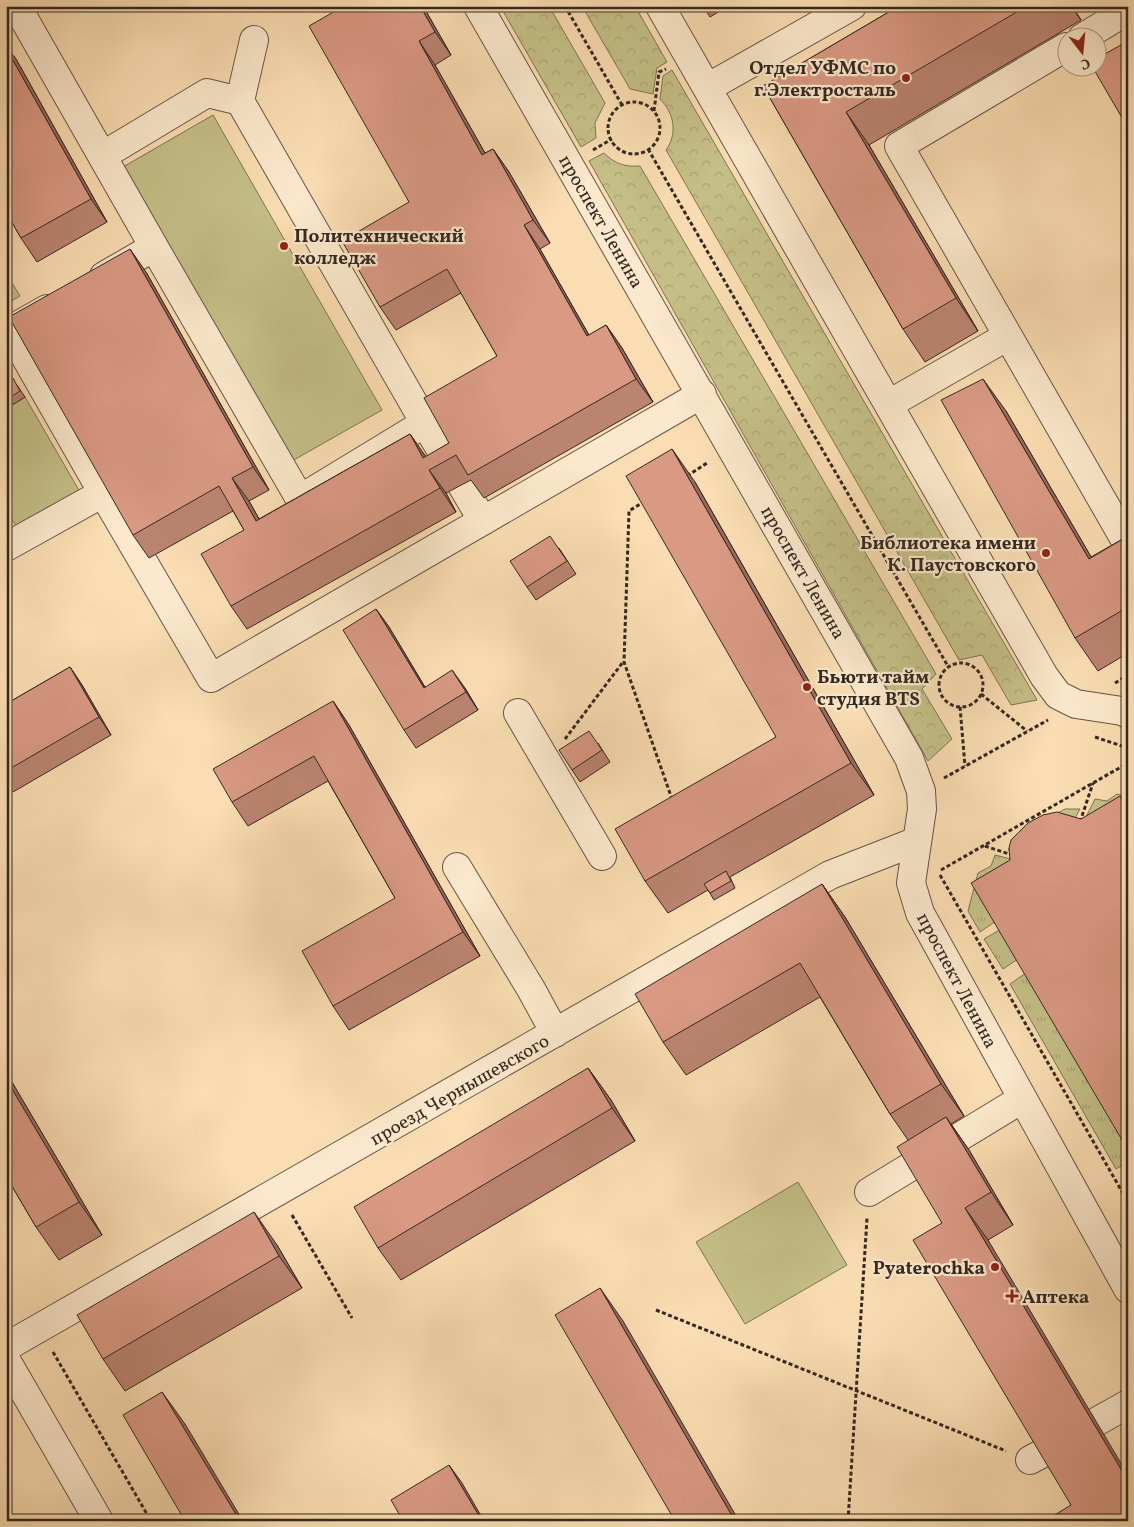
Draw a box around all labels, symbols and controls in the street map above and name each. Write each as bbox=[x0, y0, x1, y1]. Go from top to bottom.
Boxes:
north arrow bbox=[1056, 28, 1106, 78]
text: С bbox=[1078, 53, 1092, 73]
place label: Отдел УФМС по г.Электросталь bbox=[749, 56, 896, 104]
marker: Отдел УФМС по г.Электросталь bbox=[900, 72, 912, 84]
street label: проспект Ленина bbox=[551, 151, 649, 293]
place label: Политехнический колледж bbox=[294, 224, 464, 272]
marker: Политехнический колледж bbox=[278, 240, 290, 252]
street label: проспект Ленина bbox=[753, 502, 851, 644]
place label: Библиотека имени К. Паустовского bbox=[860, 531, 1036, 579]
marker: Библиотека имени К. Паустовского bbox=[1040, 547, 1052, 559]
place label: Бьюти тайм студия BTS bbox=[817, 665, 929, 713]
marker: Бьюти тайм студия BTS bbox=[801, 681, 813, 693]
street label: проспект Ленина bbox=[910, 909, 1003, 1053]
street label: проезд Чернышевского bbox=[366, 1029, 554, 1153]
place label: Pyaterochka bbox=[873, 1256, 985, 1282]
marker: Pyaterochka bbox=[989, 1261, 1001, 1273]
place label: Аптека bbox=[1022, 1285, 1089, 1311]
marker: Аптека bbox=[1006, 1290, 1018, 1302]

